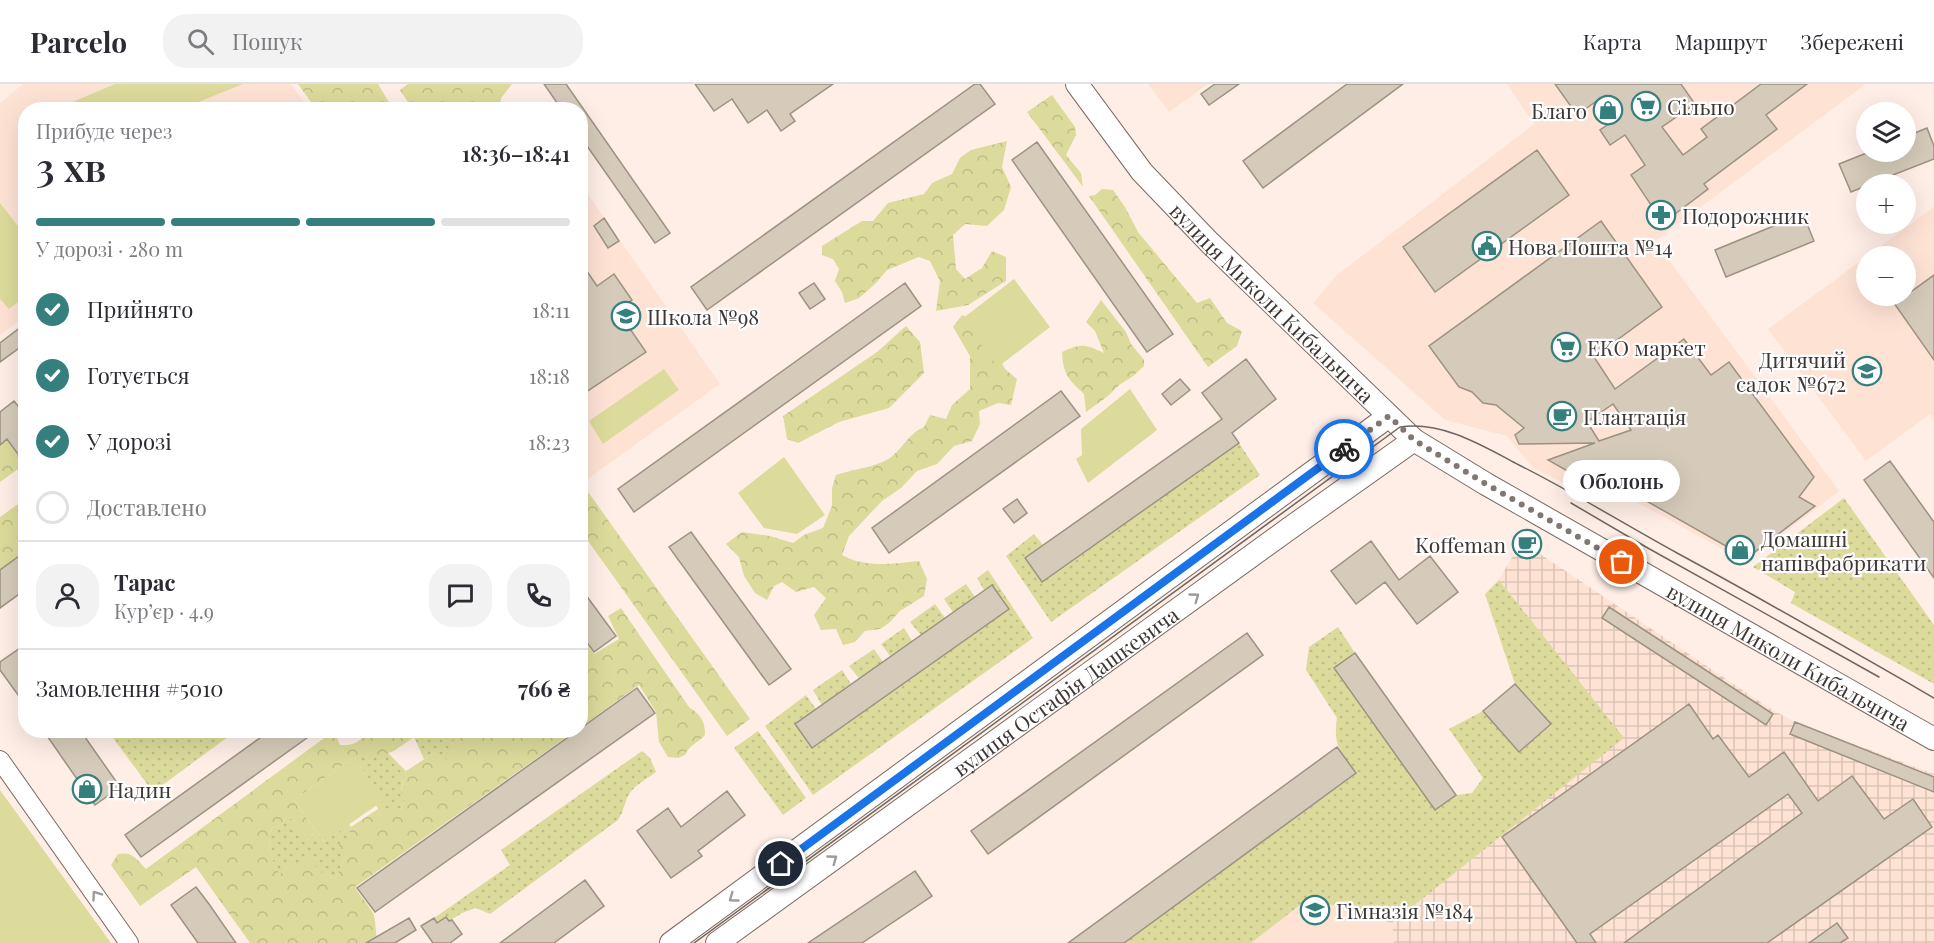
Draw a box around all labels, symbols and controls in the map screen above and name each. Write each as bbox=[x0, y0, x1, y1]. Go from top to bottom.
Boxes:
search box bbox=[163, 14, 583, 68]
text: Parcelo bbox=[30, 23, 127, 60]
icon: search bbox=[184, 25, 217, 58]
text: Пошук bbox=[232, 26, 303, 56]
text: Карта bbox=[1583, 27, 1642, 55]
text: Маршрут bbox=[1675, 27, 1767, 55]
text: Збережені bbox=[1800, 27, 1904, 55]
supermarket icon: Сільпо bbox=[1630, 90, 1662, 122]
place label: Сільпо bbox=[1667, 92, 1735, 120]
shop icon: Благо bbox=[1592, 94, 1624, 126]
place label: Благо bbox=[1531, 96, 1587, 124]
map controls bbox=[1856, 102, 1916, 306]
button: layers bbox=[1856, 102, 1916, 162]
text: Прибуде через bbox=[36, 117, 172, 144]
text: 18:36–18:41 bbox=[462, 138, 570, 168]
text: 3 хв bbox=[36, 140, 106, 192]
button: + bbox=[1856, 174, 1916, 234]
street label: вулиця Миколи Кибальчича bbox=[1164, 196, 1381, 409]
pharmacy icon: Подорожник bbox=[1645, 199, 1677, 231]
place label: Подорожник bbox=[1682, 201, 1809, 229]
public building icon: Нова Пошта №14 bbox=[1471, 230, 1503, 262]
place label: Нова Пошта №14 bbox=[1508, 232, 1673, 260]
text: У дорозі · 280 m bbox=[36, 235, 183, 262]
button: − bbox=[1856, 246, 1916, 306]
icon: check bbox=[36, 293, 69, 326]
text: Прийнято bbox=[87, 294, 193, 324]
text: 18:11 bbox=[532, 296, 570, 323]
school or university icon: Школа №98 bbox=[610, 300, 642, 332]
place label: Школа №98 bbox=[647, 302, 759, 330]
supermarket icon: ЕКО маркет bbox=[1550, 331, 1582, 363]
place label: ЕКО маркет bbox=[1587, 333, 1706, 361]
place label: Дитячий садок №672 bbox=[1736, 345, 1846, 397]
school or university icon: Дитячий садок №672 bbox=[1851, 355, 1883, 387]
icon: check bbox=[36, 359, 69, 392]
text: Готується bbox=[87, 360, 190, 390]
text: 18:18 bbox=[529, 362, 570, 389]
cafe icon: Плантація bbox=[1546, 400, 1578, 432]
place label: Плантація bbox=[1583, 402, 1686, 430]
courier bbox=[1314, 419, 1374, 479]
icon: check bbox=[36, 425, 69, 458]
text: У дорозі bbox=[87, 426, 172, 456]
text: 18:23 bbox=[528, 428, 570, 455]
icon: bike bbox=[1328, 433, 1361, 466]
callout: Оболонь bbox=[1564, 460, 1680, 502]
text: Оболонь bbox=[1580, 467, 1663, 494]
text: Доставлено bbox=[87, 492, 207, 522]
place label: Домашні напівфабрикати bbox=[1761, 524, 1926, 576]
cafe icon: Koffeman bbox=[1511, 528, 1543, 560]
place label: Koffeman bbox=[1415, 530, 1506, 558]
shop icon: Домашні напівфабрикати bbox=[1724, 534, 1756, 566]
pin bbox=[1596, 536, 1647, 587]
icon: bag bbox=[1605, 545, 1638, 578]
button: person bbox=[36, 564, 99, 627]
button: chat bbox=[429, 564, 492, 627]
button: phone bbox=[507, 564, 570, 627]
text: Тарас bbox=[114, 567, 175, 597]
street label: вулиця Миколи Кибальчича bbox=[1662, 576, 1916, 737]
one-way arrow bbox=[1188, 593, 1199, 604]
text: Кур’єр · 4.9 bbox=[114, 597, 214, 624]
street label: вулиця Остафія Дашкевича bbox=[947, 599, 1184, 782]
text: Замовлення #5010 bbox=[36, 673, 224, 703]
text: 766 ₴ bbox=[518, 673, 570, 703]
shop icon: Надин bbox=[71, 773, 103, 805]
place label: Надин bbox=[108, 775, 171, 803]
pin bbox=[755, 838, 806, 889]
icon: home bbox=[764, 847, 797, 880]
one-way arrow bbox=[826, 856, 837, 867]
one-way arrow bbox=[92, 891, 103, 902]
one-way arrow bbox=[729, 891, 740, 902]
school or university icon: Гімназія №184 bbox=[1299, 894, 1331, 926]
place label: Гімназія №184 bbox=[1336, 896, 1473, 924]

